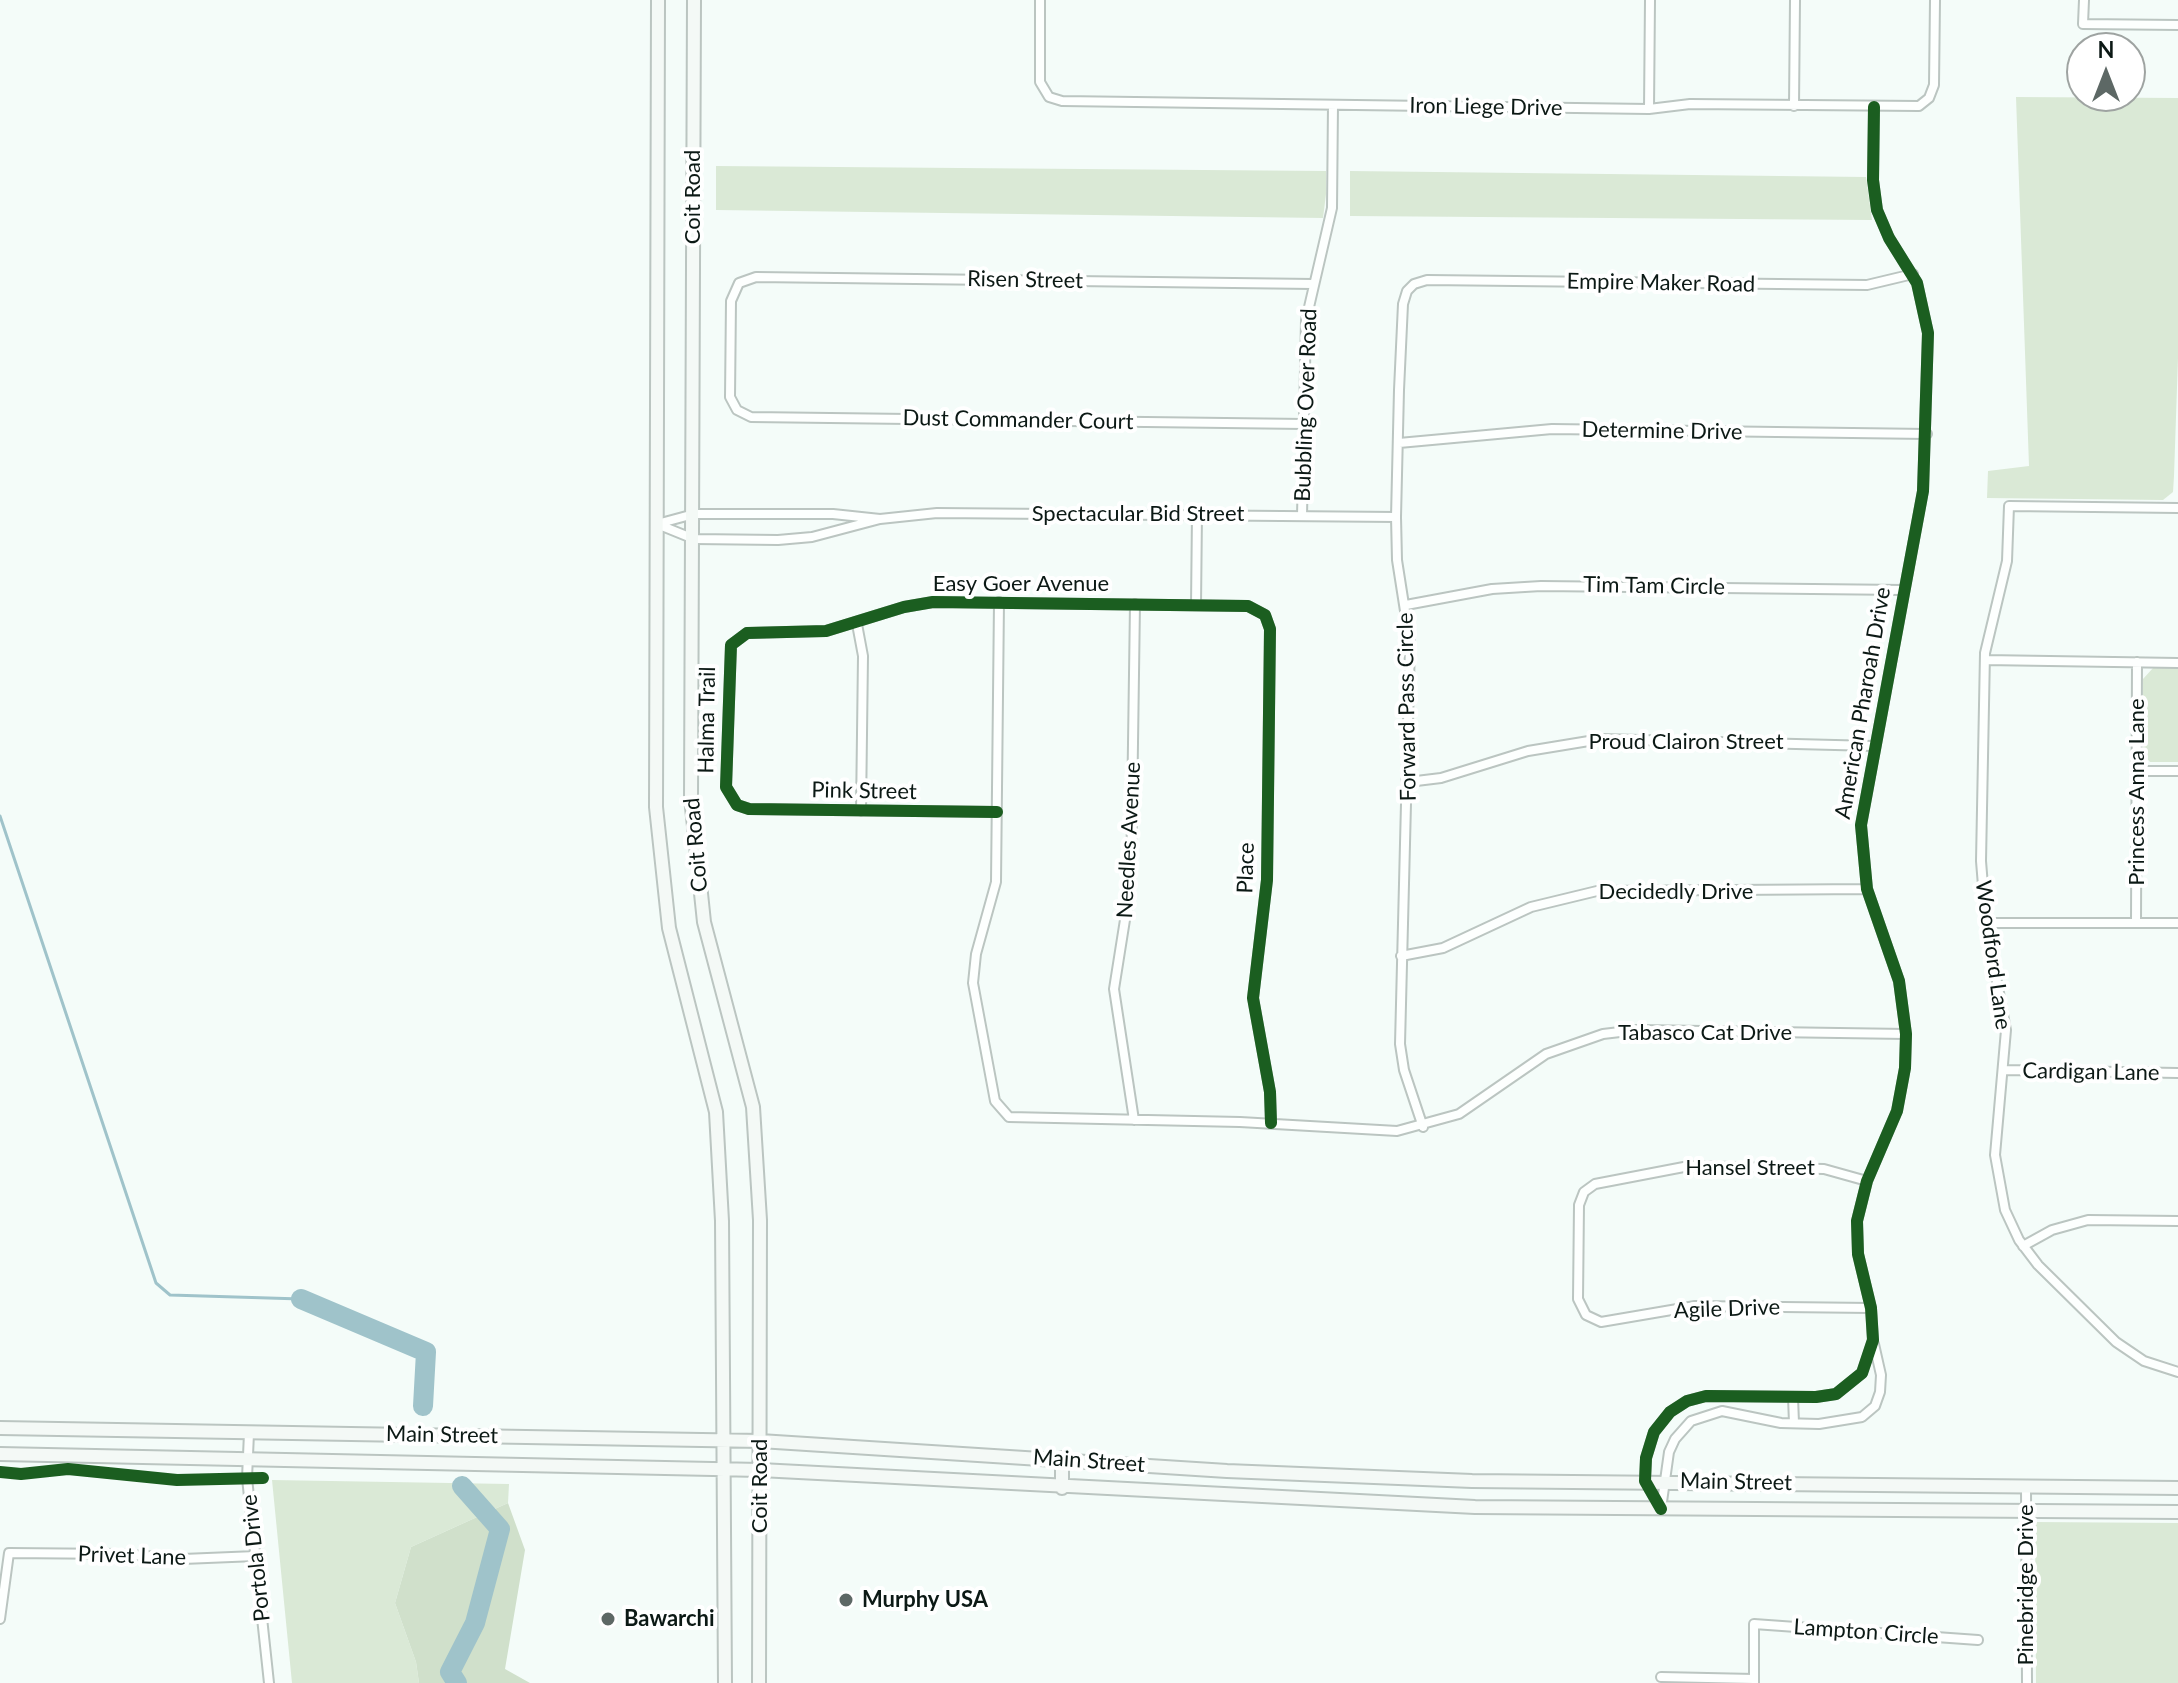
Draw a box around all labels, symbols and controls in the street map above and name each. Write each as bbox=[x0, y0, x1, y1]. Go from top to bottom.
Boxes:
north arrow bbox=[2066, 32, 2146, 112]
text: N bbox=[2098, 36, 2114, 63]
street label: Iron Liege Drive bbox=[1409, 92, 1563, 122]
street label: Coit Road bbox=[680, 150, 706, 244]
street label: Risen Street bbox=[967, 266, 1083, 294]
street label: Empire Maker Road bbox=[1567, 268, 1755, 298]
street label: Bubbling Over Road bbox=[1289, 308, 1323, 502]
street label: Dust Commander Court bbox=[902, 405, 1134, 435]
street label: Determine Drive bbox=[1581, 416, 1743, 446]
street label: Spectacular Bid Street bbox=[1032, 501, 1244, 527]
street label: Easy Goer Avenue bbox=[933, 571, 1109, 597]
street label: Tim Tam Circle bbox=[1583, 572, 1725, 600]
street label: American Pharoah Drive bbox=[1830, 585, 1896, 821]
street label: Forward Pass Circle bbox=[1392, 612, 1422, 802]
street label: Halma Trail bbox=[693, 666, 721, 774]
street label: Princess Anna Lane bbox=[2124, 698, 2150, 886]
street label: Proud Clairon Street bbox=[1588, 729, 1784, 755]
street label: Needles Avenue bbox=[1112, 761, 1146, 919]
street label: Pink Street bbox=[811, 777, 917, 805]
street label: Coit Road bbox=[679, 797, 713, 893]
street label: Place bbox=[1232, 842, 1260, 894]
street label: Decidedly Drive bbox=[1599, 879, 1753, 905]
street label: Woodford Lane bbox=[1969, 879, 2017, 1031]
street label: Tabasco Cat Drive bbox=[1618, 1020, 1792, 1046]
street label: Cardigan Lane bbox=[2022, 1058, 2160, 1086]
street label: Hansel Street bbox=[1685, 1155, 1815, 1181]
street label: Agile Drive bbox=[1673, 1294, 1781, 1324]
street label: Main Street bbox=[386, 1421, 498, 1449]
street label: Coit Road bbox=[747, 1439, 773, 1533]
street label: Main Street bbox=[1032, 1444, 1146, 1478]
street label: Main Street bbox=[1680, 1468, 1792, 1496]
street label: Portola Drive bbox=[236, 1493, 276, 1623]
street label: Pinebridge Drive bbox=[2013, 1504, 2039, 1666]
street label: Privet Lane bbox=[77, 1541, 187, 1571]
place label: Murphy USA bbox=[862, 1587, 988, 1613]
marker: Murphy USA bbox=[837, 1591, 855, 1609]
place label: Bawarchi bbox=[624, 1606, 715, 1632]
marker: Bawarchi bbox=[599, 1610, 617, 1628]
street label: Lampton Circle bbox=[1792, 1614, 1940, 1650]

